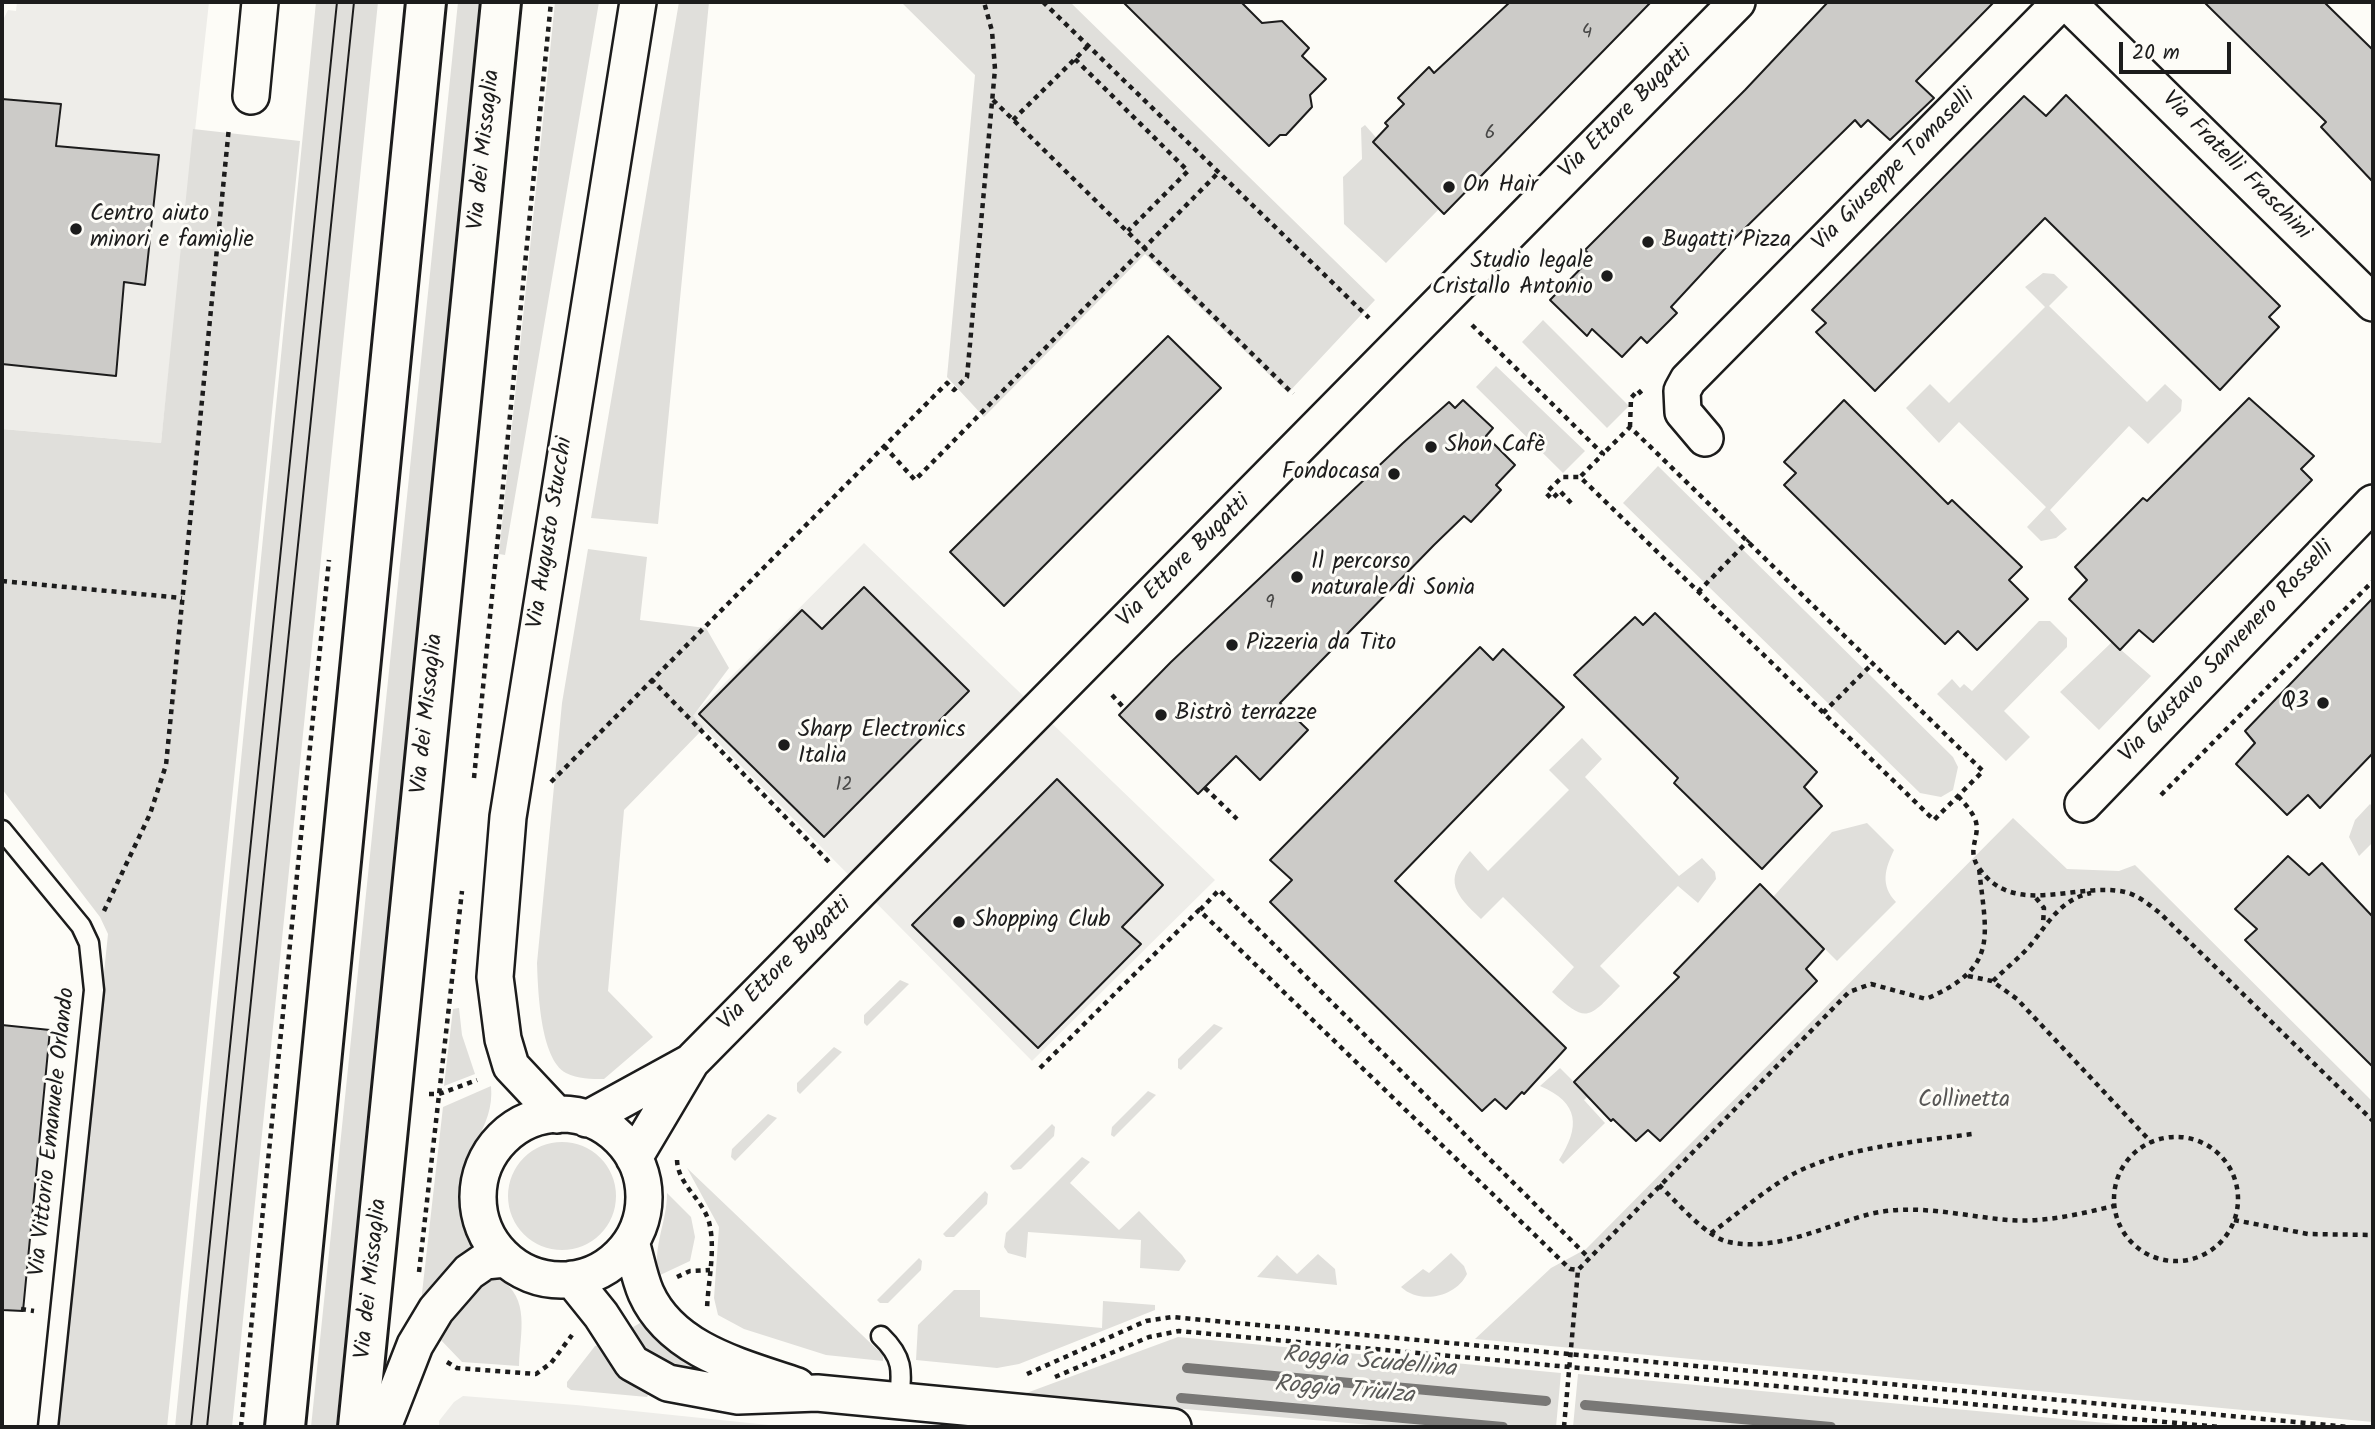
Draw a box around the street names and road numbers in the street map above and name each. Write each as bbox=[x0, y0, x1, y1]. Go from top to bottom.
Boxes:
street label: Via Ettore Bugatti bbox=[1555, 41, 1699, 185]
street label: Via dei Missaglia bbox=[464, 68, 508, 232]
street label: Via Giuseppe Tomaselli bbox=[1808, 84, 1982, 258]
street label: Via Fratelli Fraschini bbox=[2155, 87, 2315, 247]
street label: Via Augusto Stucchi bbox=[523, 435, 581, 631]
street label: Via Ettore Bugatti bbox=[1113, 490, 1257, 634]
street label: Via Gustavo Sanvenero Rosselli bbox=[2115, 536, 2341, 770]
street label: Via dei Missaglia bbox=[407, 632, 451, 796]
street label: Via Ettore Bugatti bbox=[714, 893, 858, 1037]
street label: Via Vittorio Emanuele Orlando bbox=[25, 986, 83, 1278]
street label: Via dei Missaglia bbox=[351, 1197, 395, 1361]

